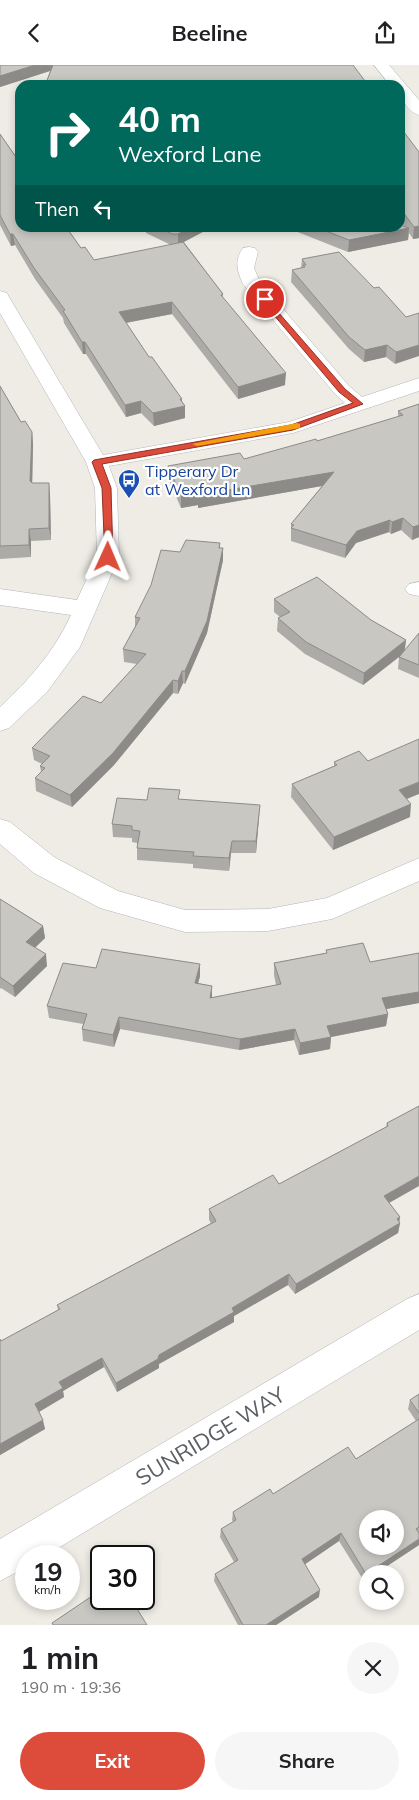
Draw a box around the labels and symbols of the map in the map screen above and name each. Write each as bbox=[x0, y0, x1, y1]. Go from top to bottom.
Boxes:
pin bbox=[244, 278, 286, 320]
place label: Tipperary Dr at Wexford Ln bbox=[145, 461, 250, 499]
bus stop icon: Tipperary Dr at Wexford Ln bbox=[117, 468, 141, 499]
position arrow bbox=[81, 530, 133, 582]
street label: SUNRIDGE WAY bbox=[130, 1380, 290, 1492]
speed limit sign: 30 bbox=[90, 1545, 155, 1610]

